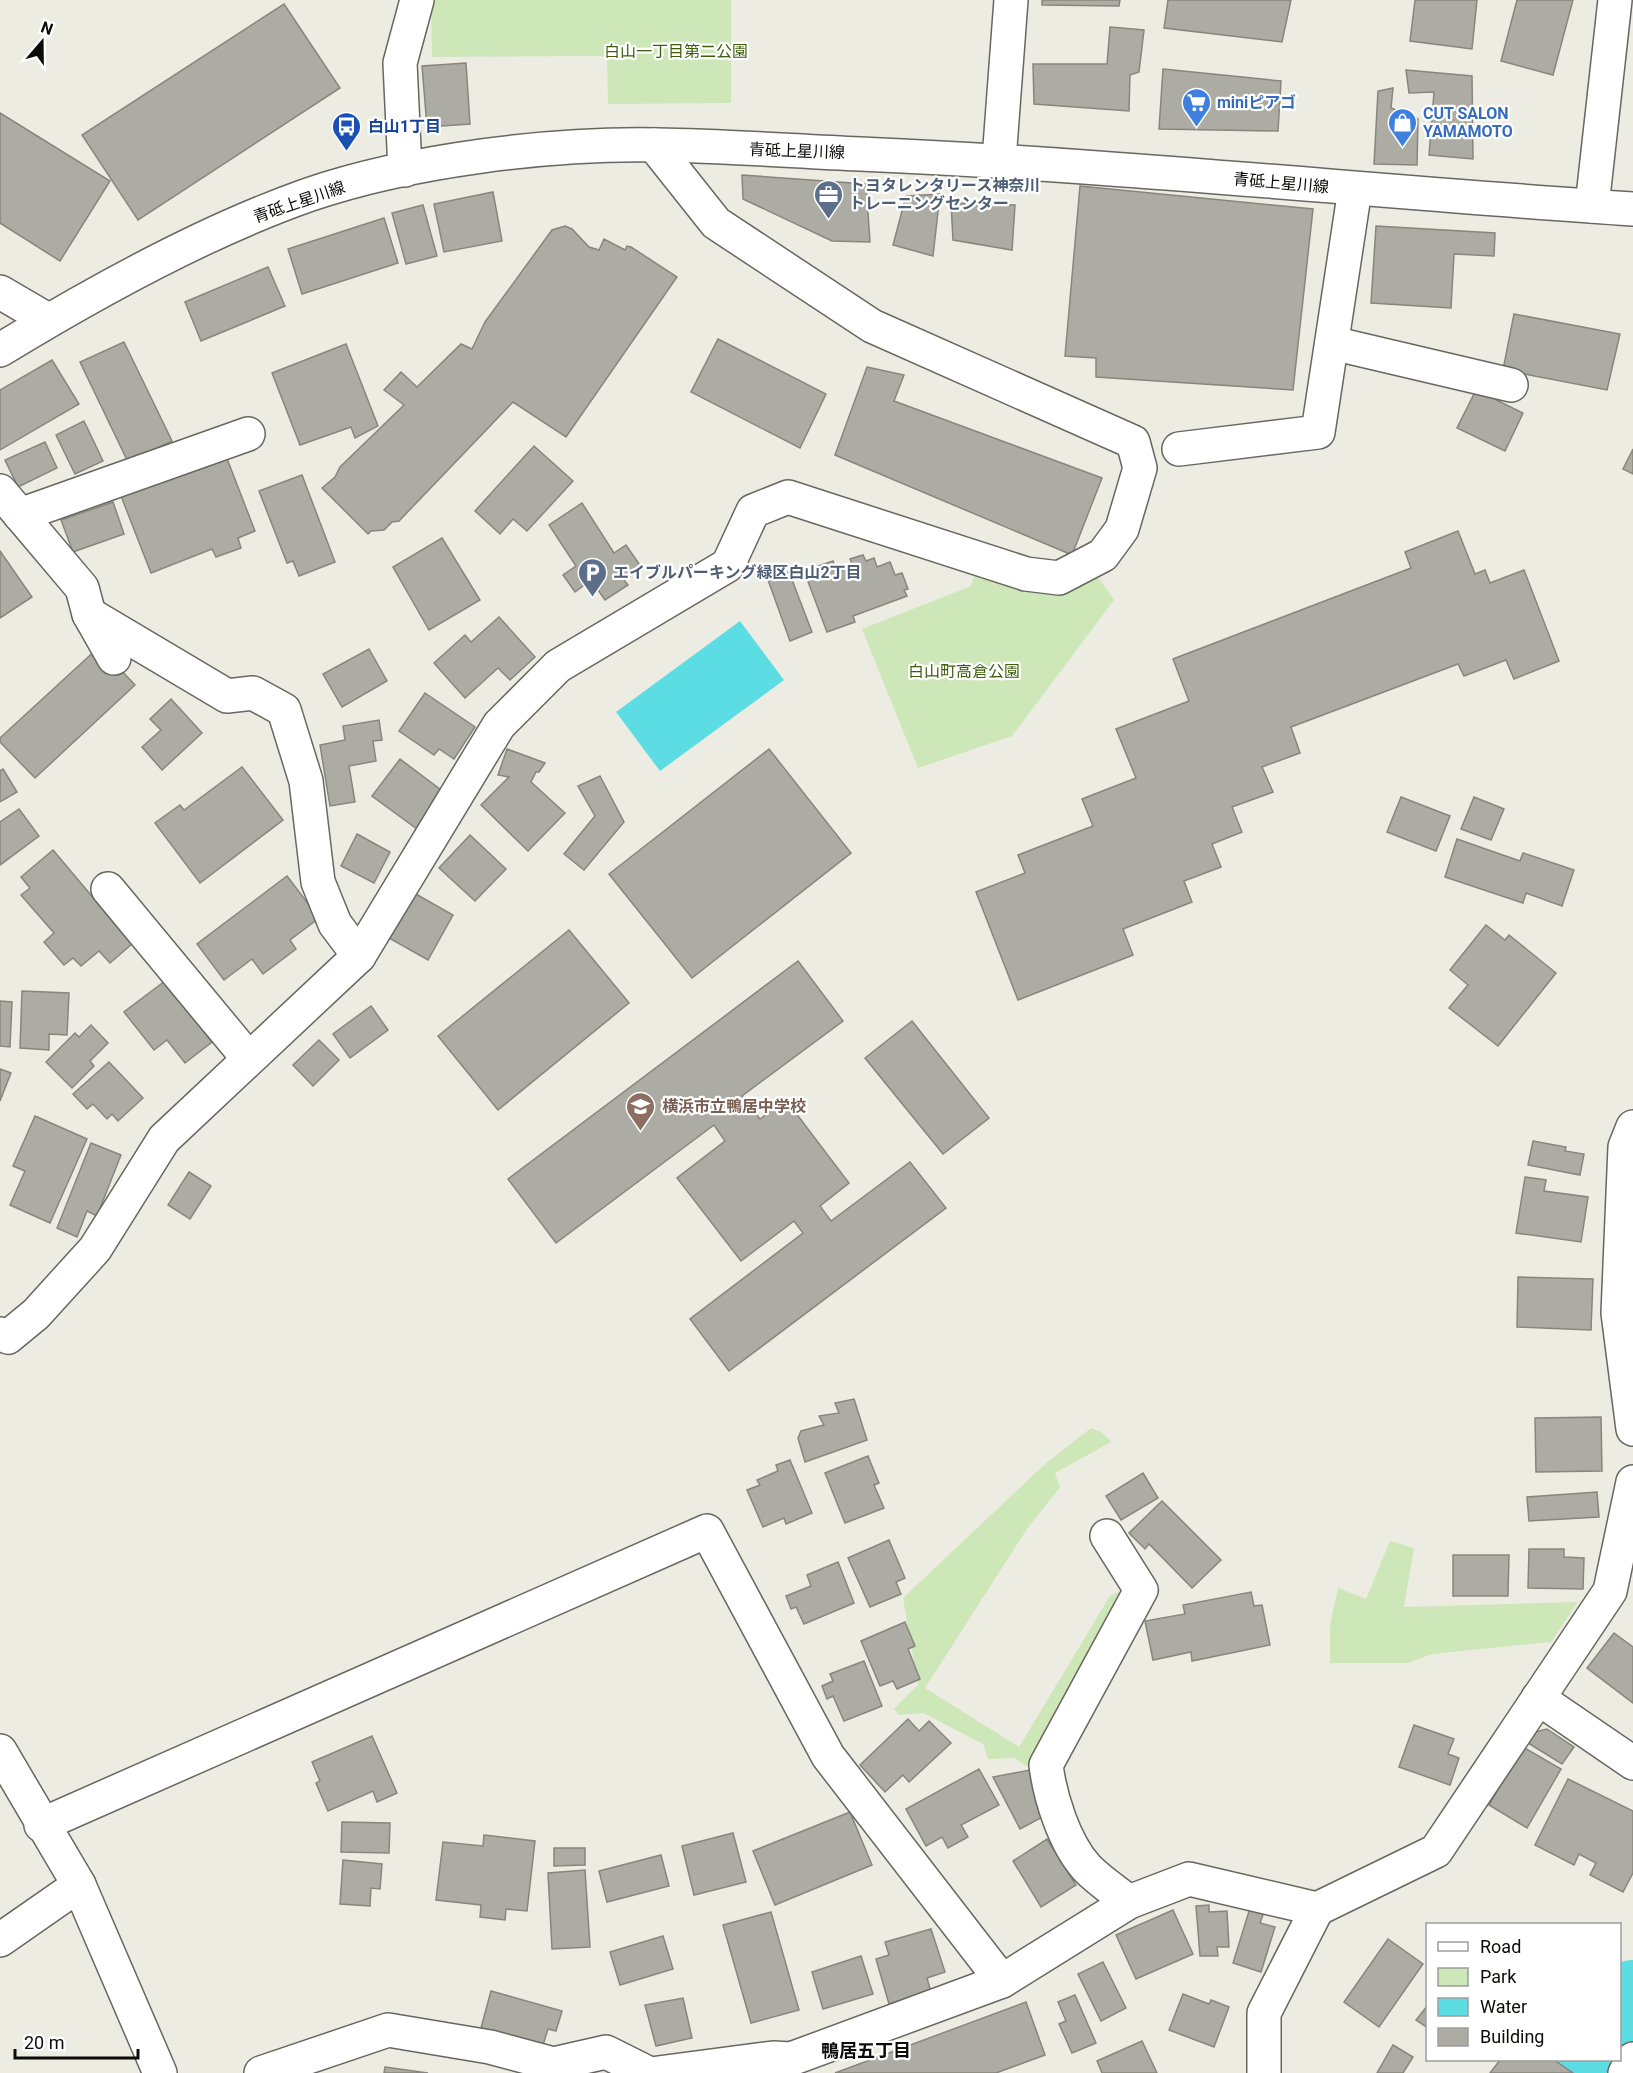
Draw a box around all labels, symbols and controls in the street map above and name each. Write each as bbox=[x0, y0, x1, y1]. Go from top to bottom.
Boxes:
north arrow bbox=[12, 12, 72, 72]
text: N bbox=[38, 18, 56, 39]
park label: 白山一丁目第二公園 bbox=[604, 42, 748, 61]
supermarket icon: miniピアゴ bbox=[1180, 86, 1212, 128]
place label: miniピアゴ bbox=[1217, 93, 1296, 112]
place label: CUT SALON YAMAMOTO bbox=[1423, 104, 1513, 141]
shop icon: CUT SALON YAMAMOTO bbox=[1386, 106, 1418, 148]
bus stop icon: 白山1丁目 bbox=[331, 110, 363, 152]
place label: 白山1丁目 bbox=[368, 117, 441, 136]
street label: 青砥上星川線 bbox=[749, 140, 845, 162]
street label: 青砥上星川線 bbox=[1232, 169, 1330, 197]
place label: トヨタレンタリース神奈川 トレーニングセンター bbox=[849, 176, 1040, 213]
street label: 青砥上星川線 bbox=[251, 177, 347, 227]
office icon: トヨタレンタリース神奈川 トレーニングセンター bbox=[812, 178, 844, 220]
parking icon: エイブルパーキング緑区白山2丁目 bbox=[576, 556, 608, 598]
place label: エイブルパーキング緑区白山2丁目 bbox=[613, 563, 862, 582]
park label: 白山町高倉公園 bbox=[908, 662, 1020, 681]
school or university icon: 横浜市立鴨居中学校 bbox=[625, 1090, 657, 1132]
place label: 横浜市立鴨居中学校 bbox=[662, 1097, 806, 1116]
legend bbox=[1426, 1923, 1621, 2061]
text: Road bbox=[1480, 1936, 1521, 1957]
text: Park bbox=[1480, 1966, 1517, 1987]
text: Water bbox=[1480, 1996, 1527, 2017]
scale bar bbox=[15, 2022, 138, 2060]
text: Building bbox=[1480, 2026, 1544, 2047]
text: 20 m bbox=[24, 2032, 64, 2053]
district label: 鴨居五丁目 bbox=[821, 2040, 911, 2061]

